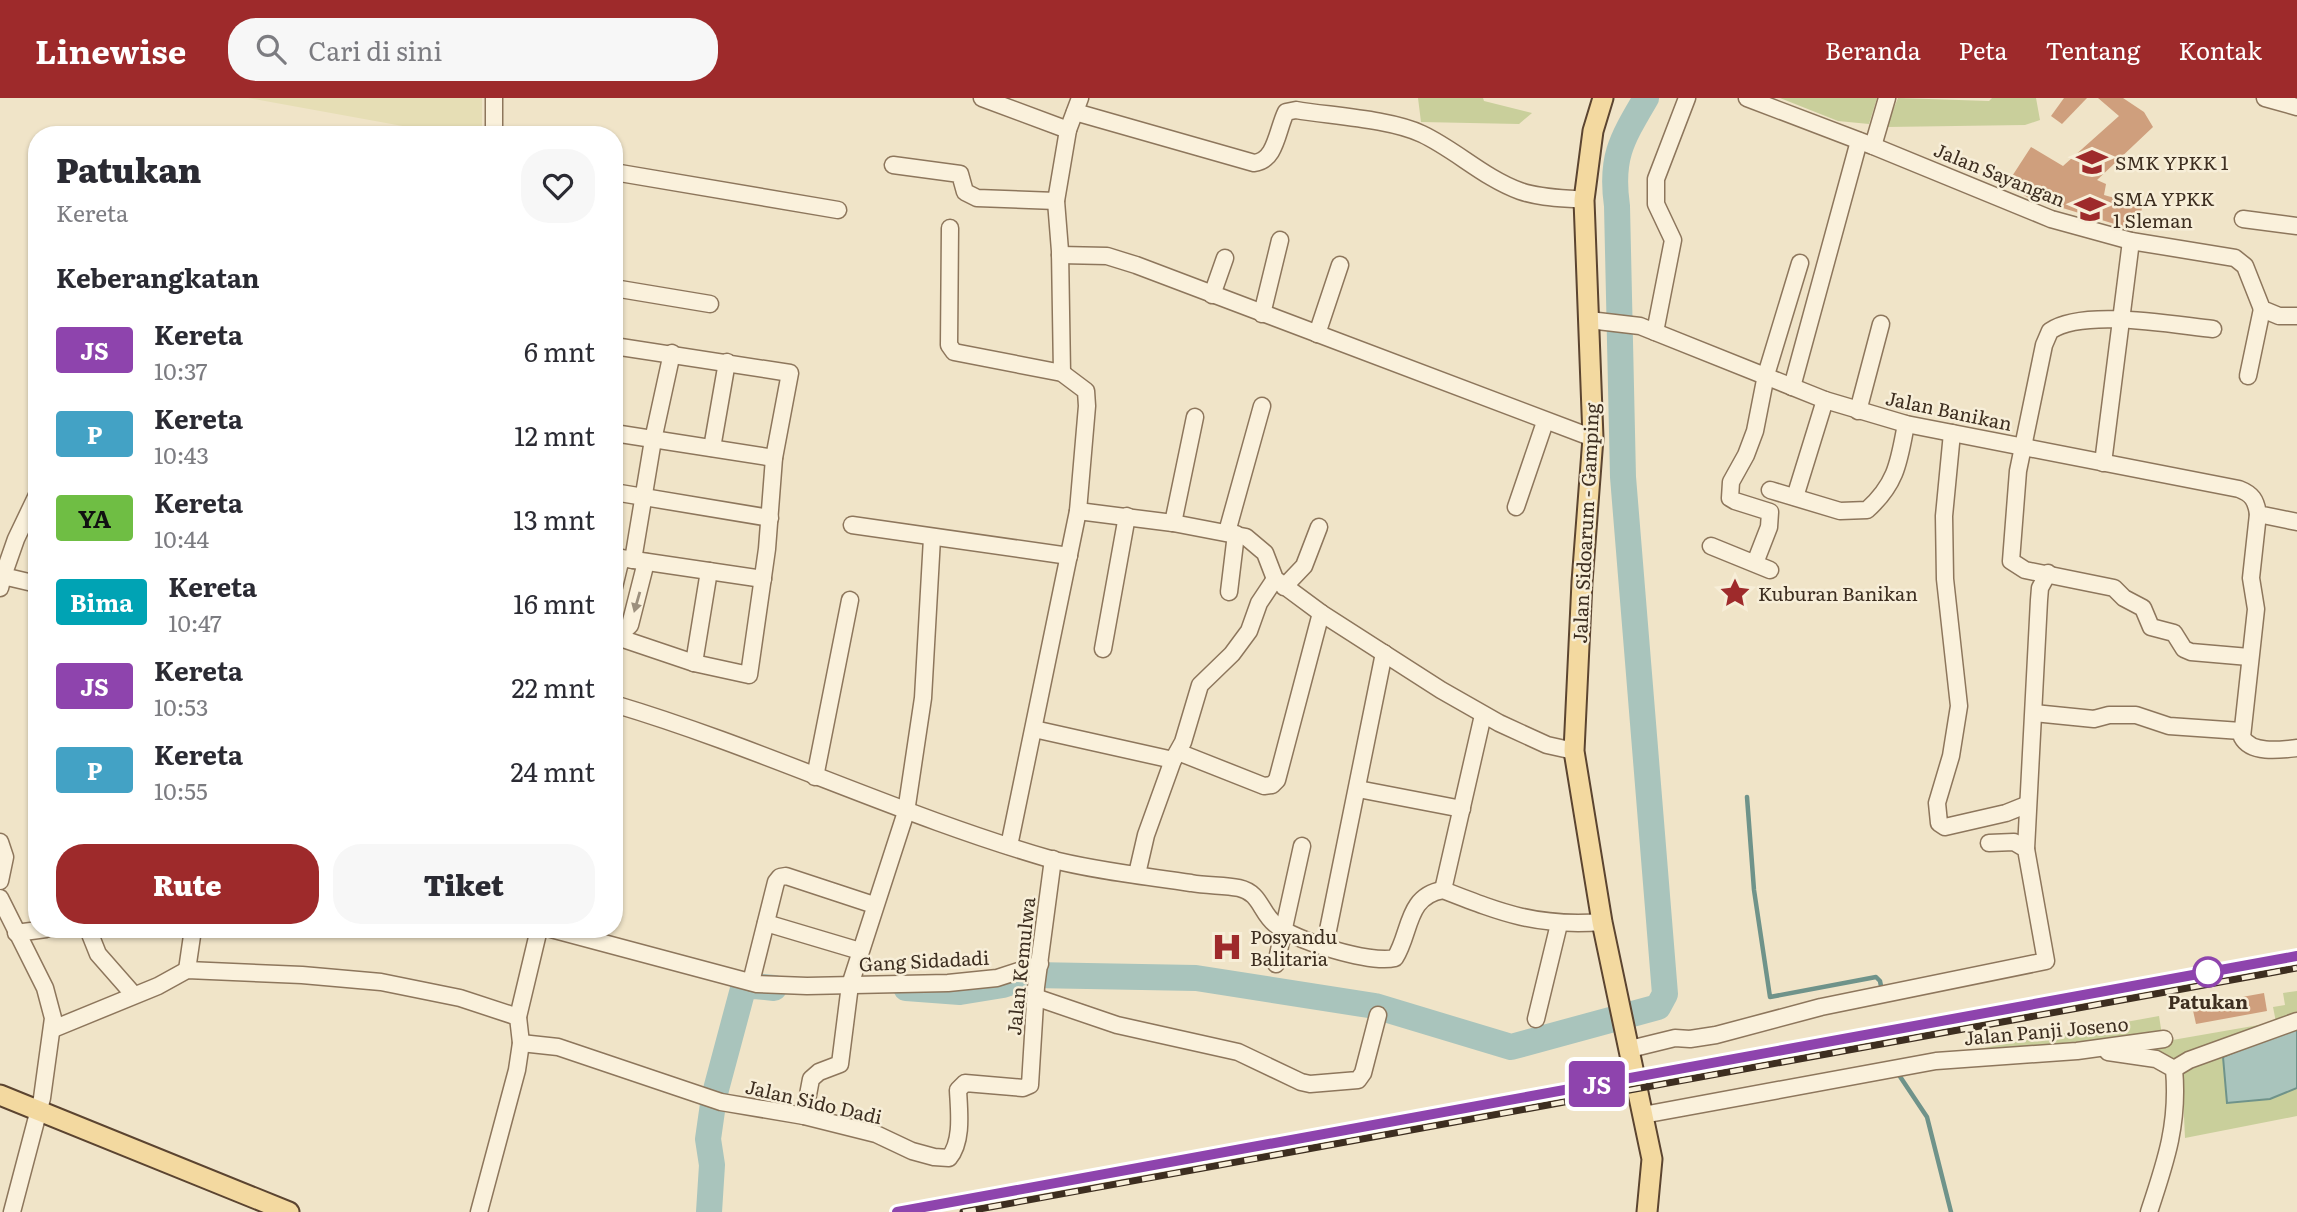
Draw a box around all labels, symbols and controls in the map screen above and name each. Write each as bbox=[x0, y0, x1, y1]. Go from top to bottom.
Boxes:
search box bbox=[228, 18, 718, 81]
text: Linewise bbox=[35, 25, 186, 74]
icon: search bbox=[252, 30, 290, 68]
text: Cari di sini bbox=[308, 30, 442, 69]
text: Beranda bbox=[1825, 32, 1921, 67]
text: Peta bbox=[1959, 32, 2008, 67]
text: Tentang bbox=[2046, 32, 2140, 67]
text: Kontak bbox=[2178, 32, 2262, 67]
street label: Jalan Sayangan bbox=[1930, 135, 2070, 213]
text: Patukan bbox=[56, 144, 201, 193]
school or university icon: SMK YPKK 1 bbox=[2075, 145, 2109, 179]
place label: SMK YPKK 1 bbox=[2115, 148, 2229, 176]
button: heart bbox=[521, 149, 595, 223]
place label: SMA YPKK 1 Sleman bbox=[2113, 184, 2215, 234]
school or university icon: SMA YPKK 1 Sleman bbox=[2073, 192, 2107, 226]
text: Kereta bbox=[56, 195, 128, 229]
text: Keberangkatan bbox=[56, 257, 260, 296]
text: Kereta bbox=[154, 314, 243, 353]
text: 6 mnt bbox=[524, 331, 595, 370]
text: JS bbox=[80, 332, 109, 367]
text: 10:37 bbox=[154, 353, 208, 387]
street label: Jalan Banikan bbox=[1883, 383, 2015, 437]
text: Kereta bbox=[154, 398, 243, 437]
street label: Jalan Sidoarum - Gamping bbox=[1565, 402, 1605, 644]
text: 12 mnt bbox=[514, 415, 595, 454]
text: P bbox=[87, 416, 102, 451]
text: 10:43 bbox=[154, 437, 209, 471]
text: Kereta bbox=[154, 482, 243, 521]
text: 13 mnt bbox=[513, 499, 595, 538]
text: YA bbox=[78, 500, 111, 535]
text: 10:44 bbox=[154, 521, 209, 555]
text: Kereta bbox=[168, 566, 257, 605]
place icon: Kuburan Banikan bbox=[1718, 576, 1752, 610]
place label: Kuburan Banikan bbox=[1758, 579, 1918, 607]
text: 16 mnt bbox=[513, 583, 595, 622]
text: Bima bbox=[70, 584, 133, 619]
one-way arrow bbox=[631, 592, 641, 613]
text: 10:47 bbox=[168, 605, 222, 639]
text: Kereta bbox=[154, 650, 243, 689]
text: 22 mnt bbox=[512, 667, 595, 706]
text: JS bbox=[80, 668, 109, 703]
text: 10:53 bbox=[154, 689, 208, 723]
text: Kereta bbox=[154, 734, 243, 773]
text: 24 mnt bbox=[510, 751, 595, 790]
text: P bbox=[87, 752, 102, 787]
text: 10:55 bbox=[154, 773, 208, 807]
button: Rute bbox=[56, 844, 319, 924]
button: Tiket bbox=[333, 844, 595, 924]
street label: Jalan Kemulwa bbox=[999, 895, 1041, 1037]
place label: Posyandu Balitaria bbox=[1250, 922, 1337, 972]
hospital icon: Posyandu Balitaria bbox=[1210, 930, 1244, 964]
street label: Gang Sidadadi bbox=[858, 943, 990, 977]
marker: Patukan bbox=[2193, 957, 2223, 987]
place label: Patukan bbox=[2168, 987, 2248, 1015]
street label: Jalan Panji Joseno bbox=[1963, 1009, 2129, 1051]
line badge: JS bbox=[1566, 1061, 1628, 1107]
text: JS bbox=[1583, 1066, 1611, 1101]
street label: Jalan Sido Dadi bbox=[743, 1072, 885, 1130]

